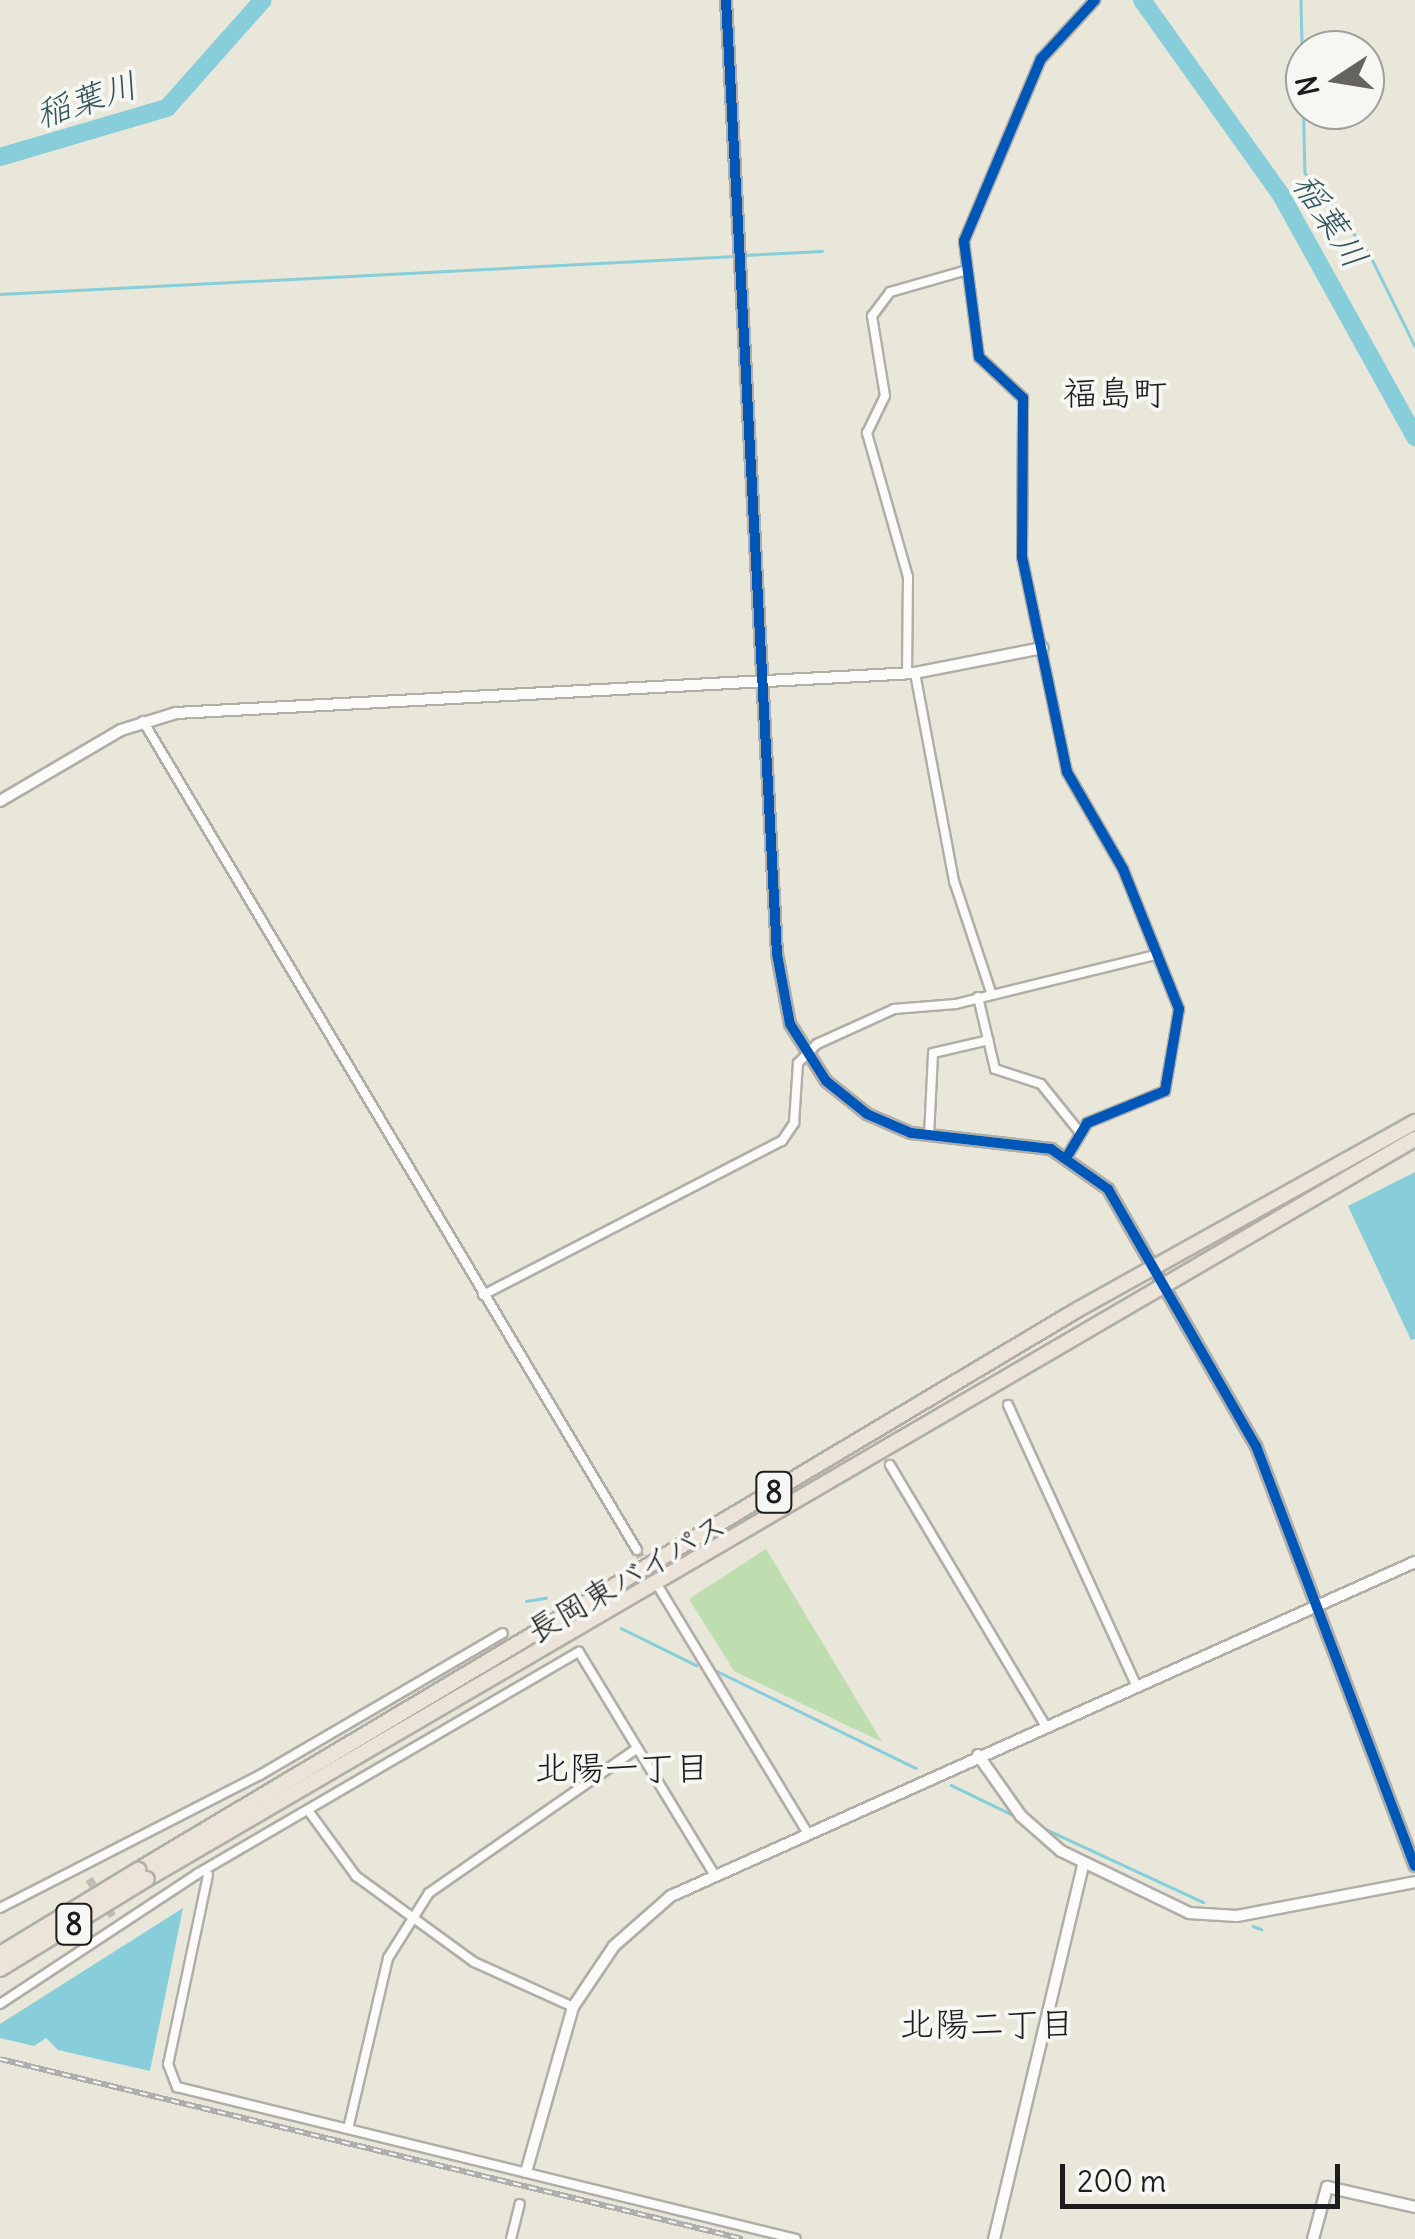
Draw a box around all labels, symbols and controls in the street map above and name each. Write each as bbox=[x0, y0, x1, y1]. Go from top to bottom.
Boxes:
north arrow bbox=[1285, 30, 1385, 130]
water label: 稲葉川 bbox=[30, 63, 142, 135]
text: N bbox=[1288, 73, 1327, 99]
water label: 稲葉川 bbox=[1285, 165, 1377, 275]
district label: 福島町 bbox=[1063, 371, 1167, 413]
road number: 8 bbox=[754, 1467, 794, 1517]
street label: 長岡東バイパス bbox=[520, 1505, 734, 1651]
district label: 北陽一丁目 bbox=[535, 1746, 709, 1788]
road number: 8 bbox=[54, 1899, 94, 1949]
district label: 北陽二丁目 bbox=[900, 2002, 1074, 2044]
scale bar bbox=[1065, 2144, 1345, 2206]
text: 200 m bbox=[1077, 2162, 1166, 2200]

